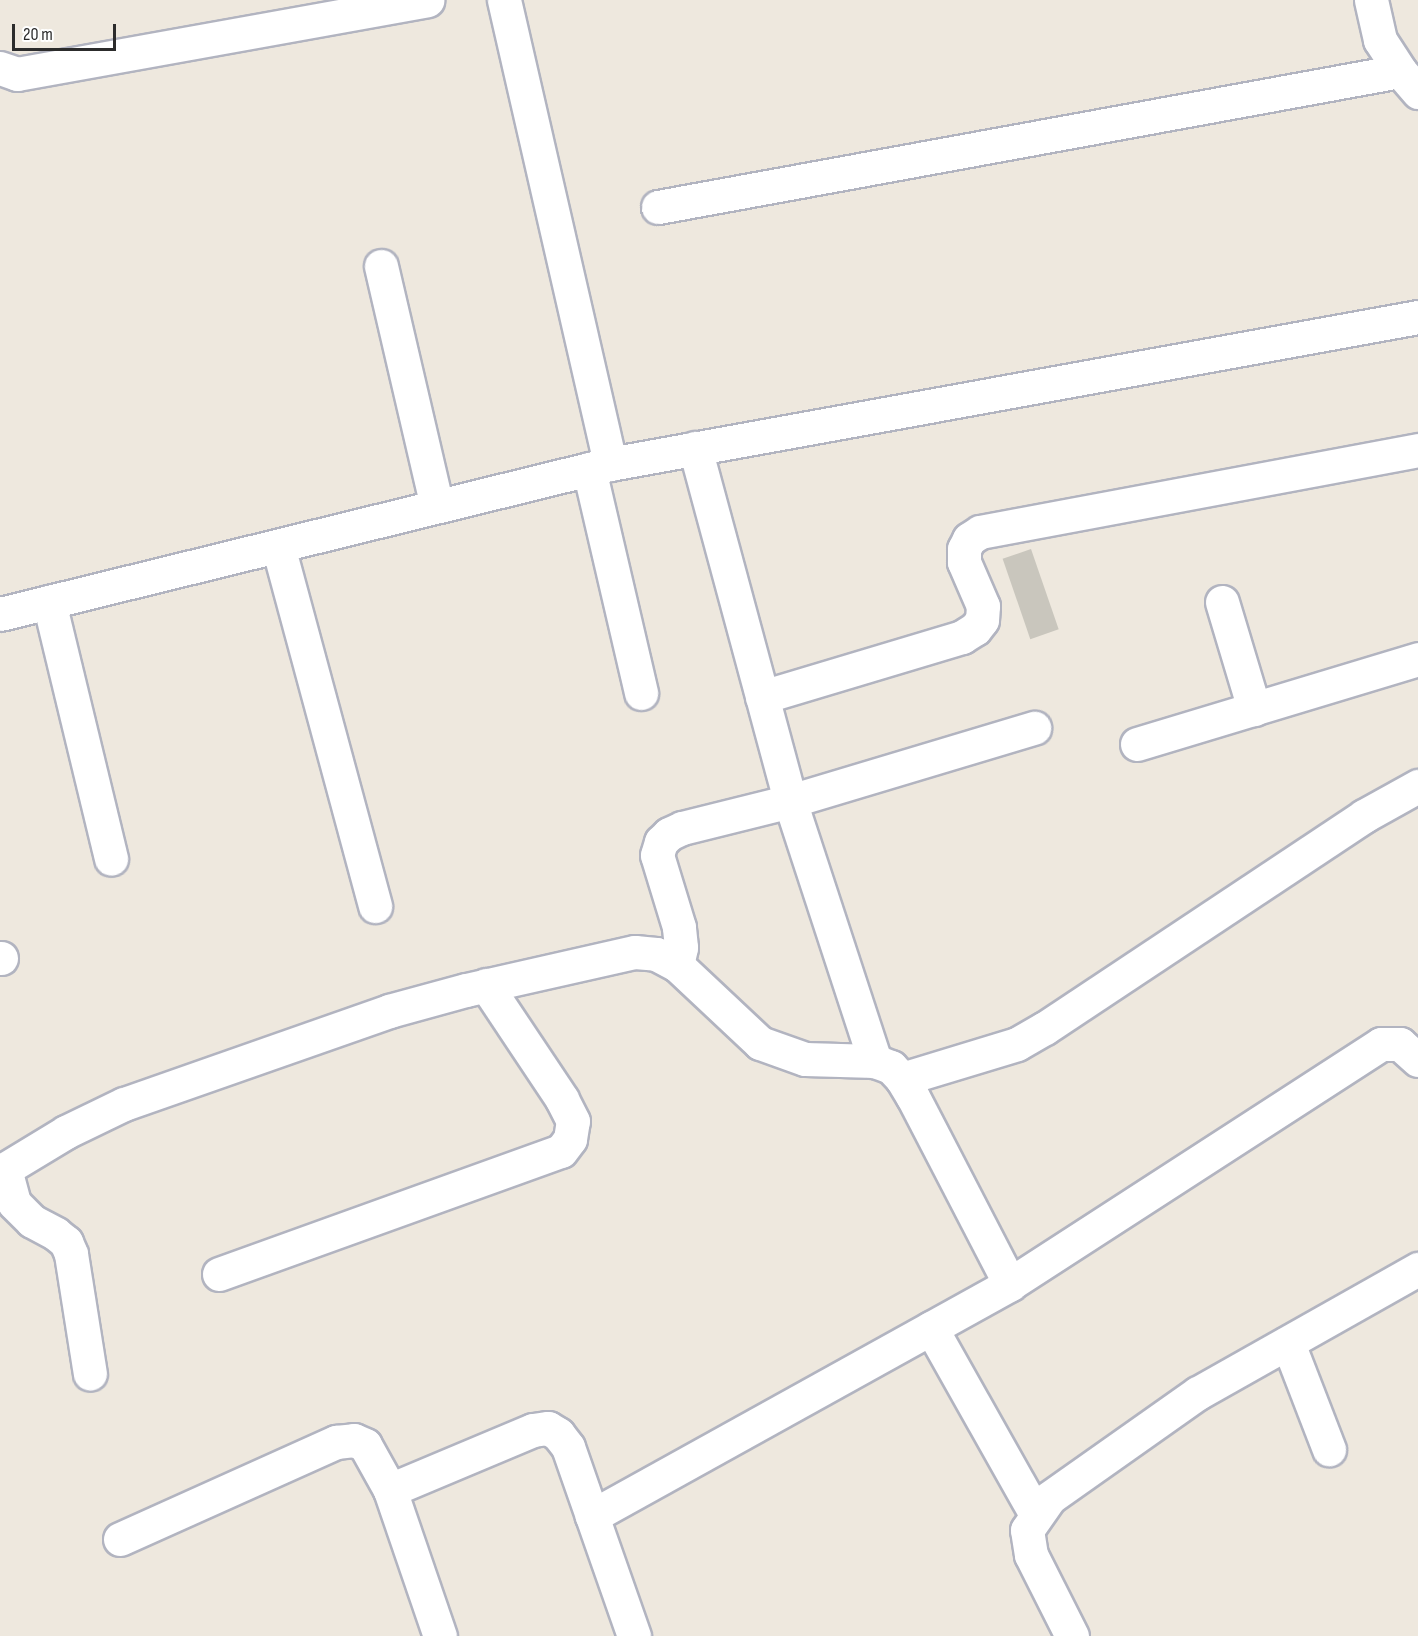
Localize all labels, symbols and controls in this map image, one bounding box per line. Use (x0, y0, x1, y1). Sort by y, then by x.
scale bar (15, 12, 118, 50)
text: 20 m (23, 24, 53, 45)

